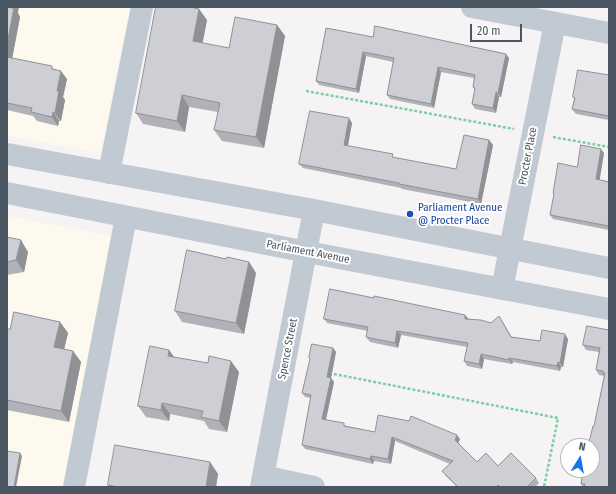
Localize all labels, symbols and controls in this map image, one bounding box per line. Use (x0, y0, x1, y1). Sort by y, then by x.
scale bar (472, 16, 524, 42)
text: 20 m (477, 24, 501, 38)
street label: Procter Place (516, 126, 540, 186)
place label: Parliament Avenue @ Procter Place (418, 201, 502, 227)
marker: Parliament Avenue @ Procter Place (405, 209, 415, 219)
street label: Parliament Avenue (265, 237, 351, 267)
street label: Spence Street (276, 317, 300, 381)
north arrow (560, 438, 600, 478)
text: N (578, 440, 587, 454)

